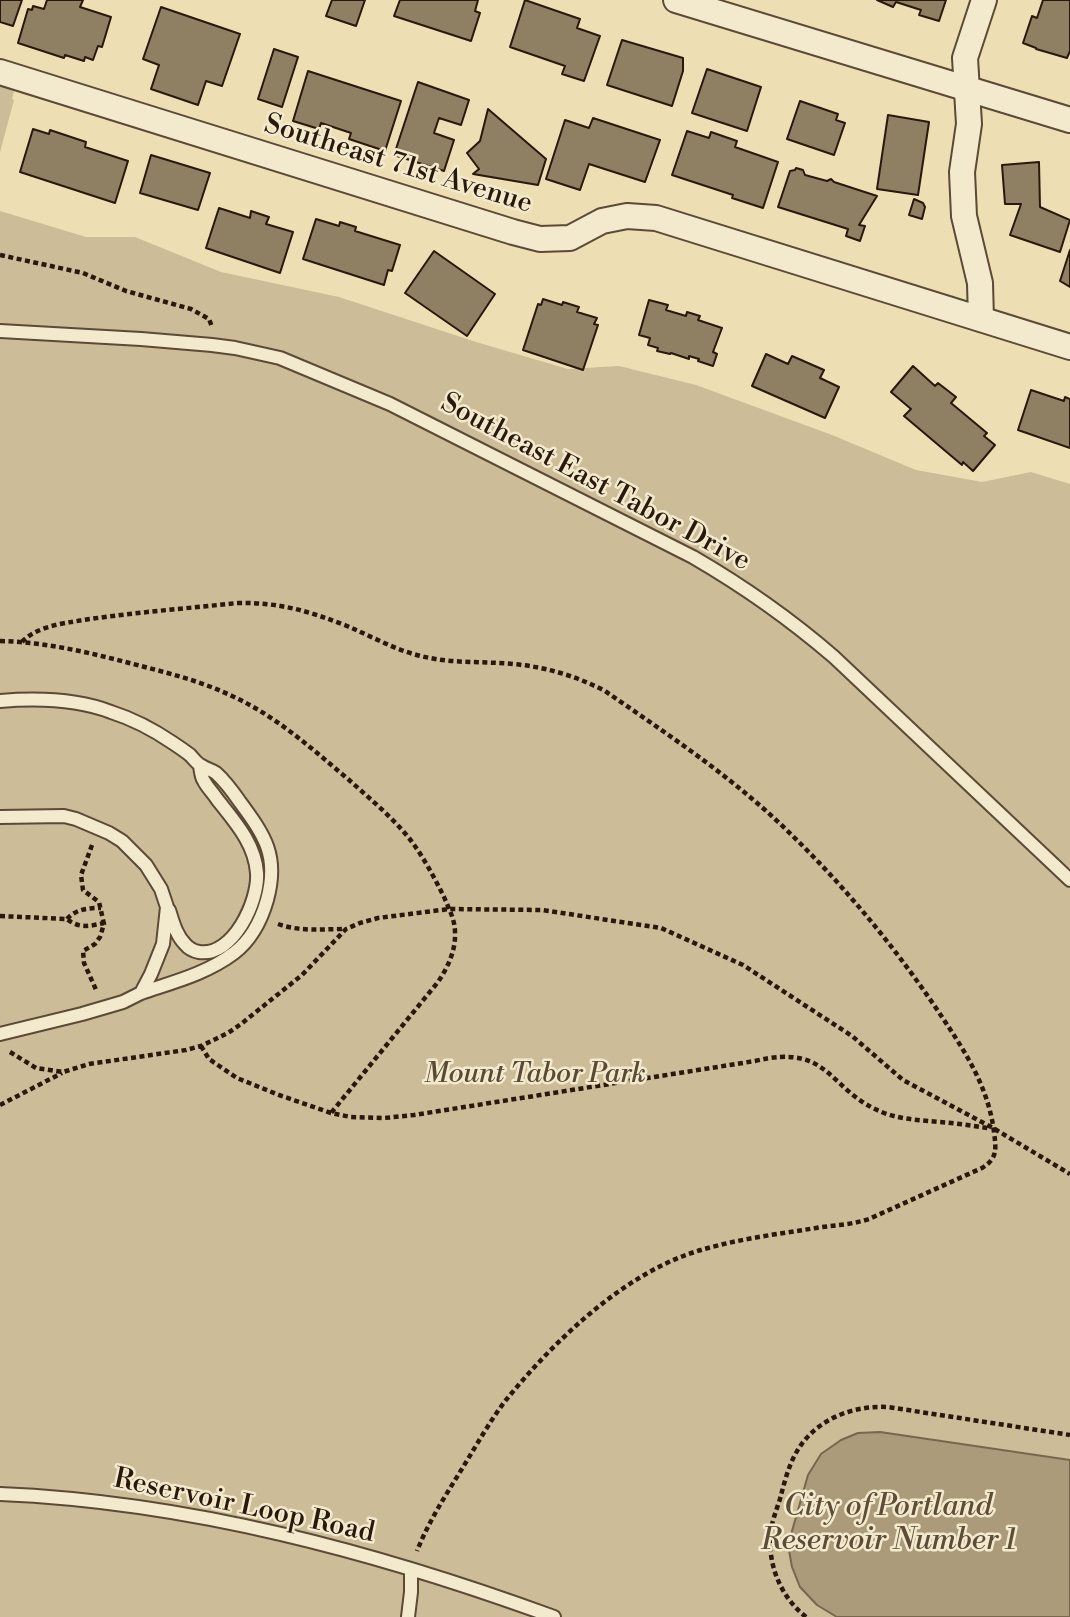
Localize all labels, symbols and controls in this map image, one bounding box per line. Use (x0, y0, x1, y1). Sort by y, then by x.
street label: Southeast 71st Avenue (260, 108, 536, 222)
street label: Southeast East Tabor Drive (434, 387, 756, 579)
park label: Mount Tabor Park (424, 1058, 646, 1092)
street label: Reservoir Loop Road (110, 1463, 378, 1551)
water label: City of Portland Reservoir Number 1 (761, 1490, 1015, 1560)

